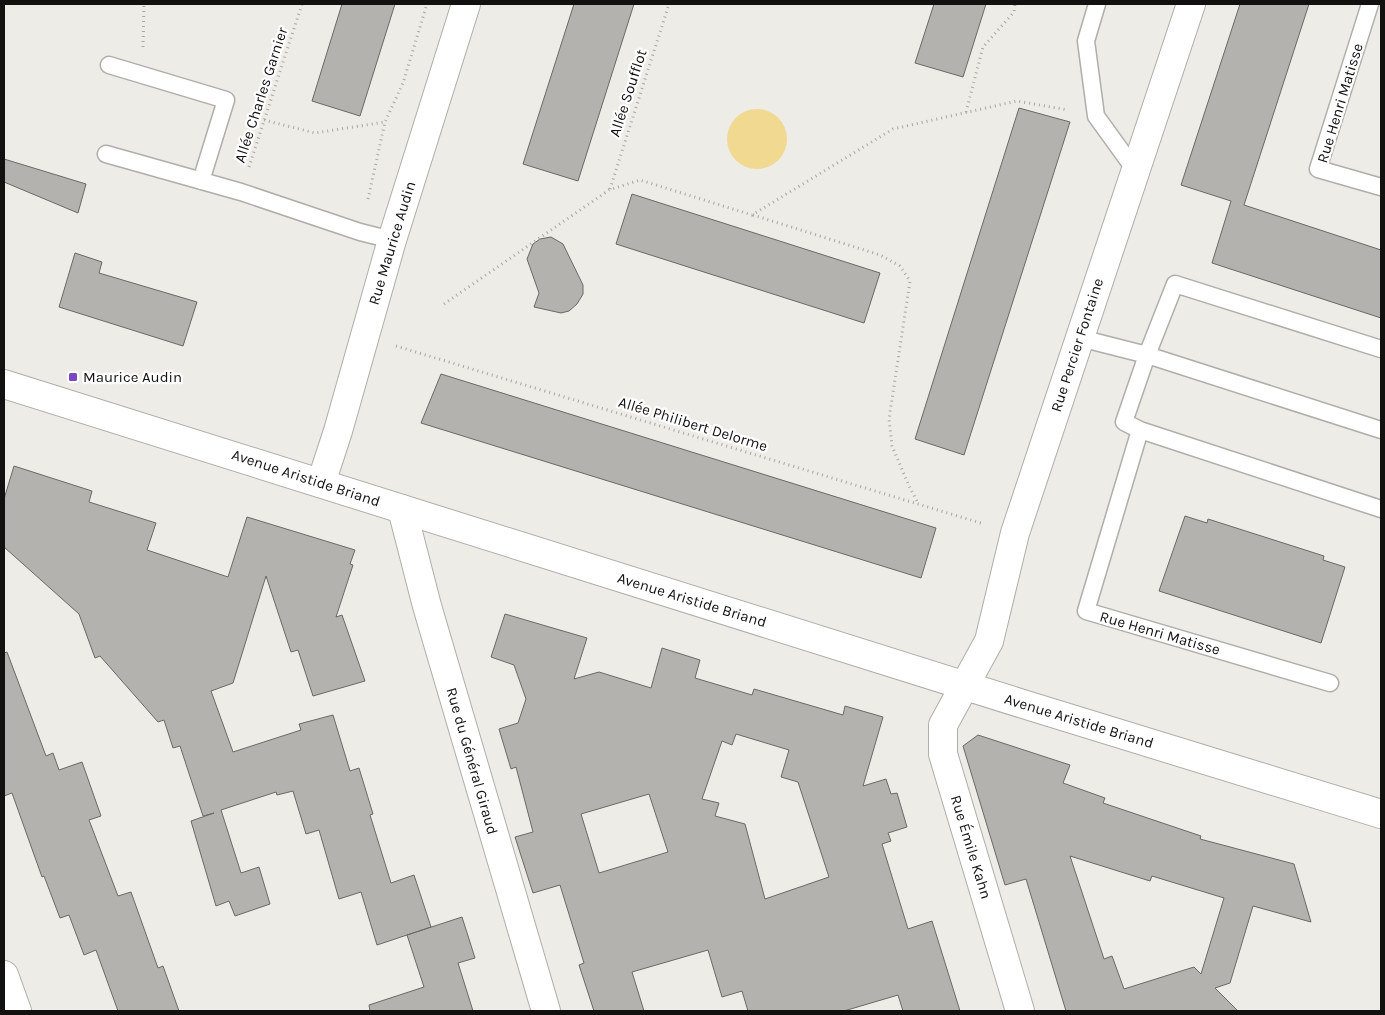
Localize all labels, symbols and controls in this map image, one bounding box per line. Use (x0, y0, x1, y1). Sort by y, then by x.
street label: Allée Charles Garnier (231, 25, 292, 165)
street label: Rue Henri Matisse (1313, 41, 1367, 165)
street label: Allée Soufflot (605, 47, 651, 139)
street label: Rue Maurice Audin (365, 179, 419, 307)
street label: Rue Percier Fontaine (1047, 276, 1107, 414)
place label: Maurice Audin (83, 368, 182, 386)
marker: Maurice Audin (67, 371, 79, 383)
street label: Allée Philibert Delorme (616, 393, 770, 455)
street label: Avenue Aristide Briand (230, 445, 382, 511)
street label: Avenue Aristide Briand (615, 569, 769, 631)
street label: Rue Henri Matisse (1098, 607, 1222, 659)
street label: Rue du Général Giraud (442, 685, 502, 837)
street label: Avenue Aristide Briand (1002, 690, 1156, 752)
street label: Rue Émile Kahn (947, 793, 995, 901)

